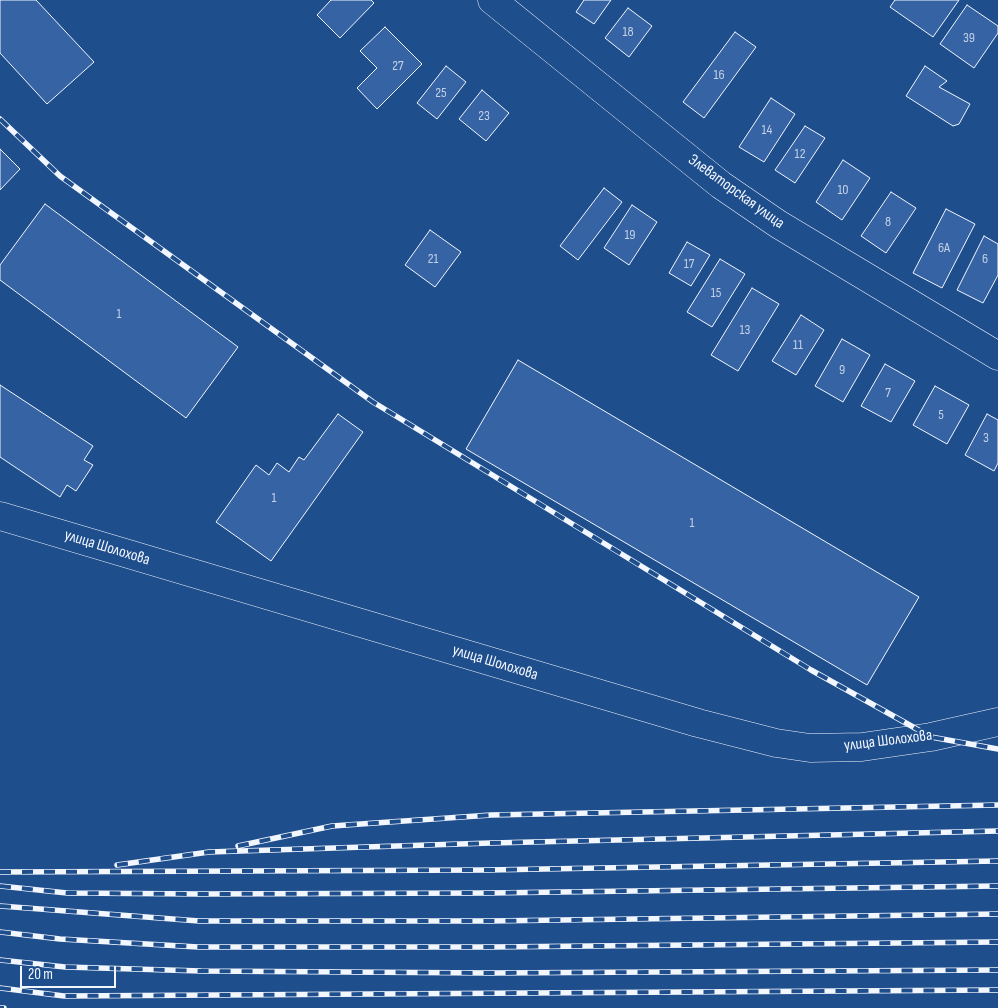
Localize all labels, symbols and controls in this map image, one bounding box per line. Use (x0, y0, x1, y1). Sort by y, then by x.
house number: 18 (622, 24, 634, 40)
house number: 39 (963, 30, 975, 46)
house number: 27 (392, 58, 404, 74)
house number: 16 (713, 67, 725, 83)
house number: 25 (435, 85, 447, 101)
house number: 23 (478, 108, 490, 124)
house number: 14 (762, 122, 772, 138)
house number: 12 (795, 146, 805, 162)
street label: Элеваторская улица (684, 151, 788, 233)
house number: 10 (837, 182, 849, 198)
house number: 8 (885, 214, 891, 230)
house number: 19 (624, 227, 636, 243)
house number: 6А (938, 240, 950, 256)
house number: 21 (428, 251, 438, 267)
house number: 6 (982, 251, 988, 267)
house number: 17 (684, 256, 694, 272)
house number: 15 (711, 285, 721, 301)
house number: 1 (117, 306, 121, 322)
house number: 13 (740, 322, 750, 338)
house number: 11 (793, 337, 803, 353)
house number: 9 (839, 362, 845, 378)
house number: 7 (885, 385, 891, 401)
house number: 5 (938, 407, 944, 423)
house number: 3 (983, 430, 989, 446)
house number: 1 (272, 490, 276, 506)
house number: 1 (690, 515, 694, 531)
street label: улица Шолохова (62, 526, 152, 570)
street label: улица Шолохова (450, 641, 540, 685)
street label: улица Шолохова (843, 726, 933, 756)
scale bar (22, 956, 119, 988)
text: 20 m (28, 965, 53, 984)

